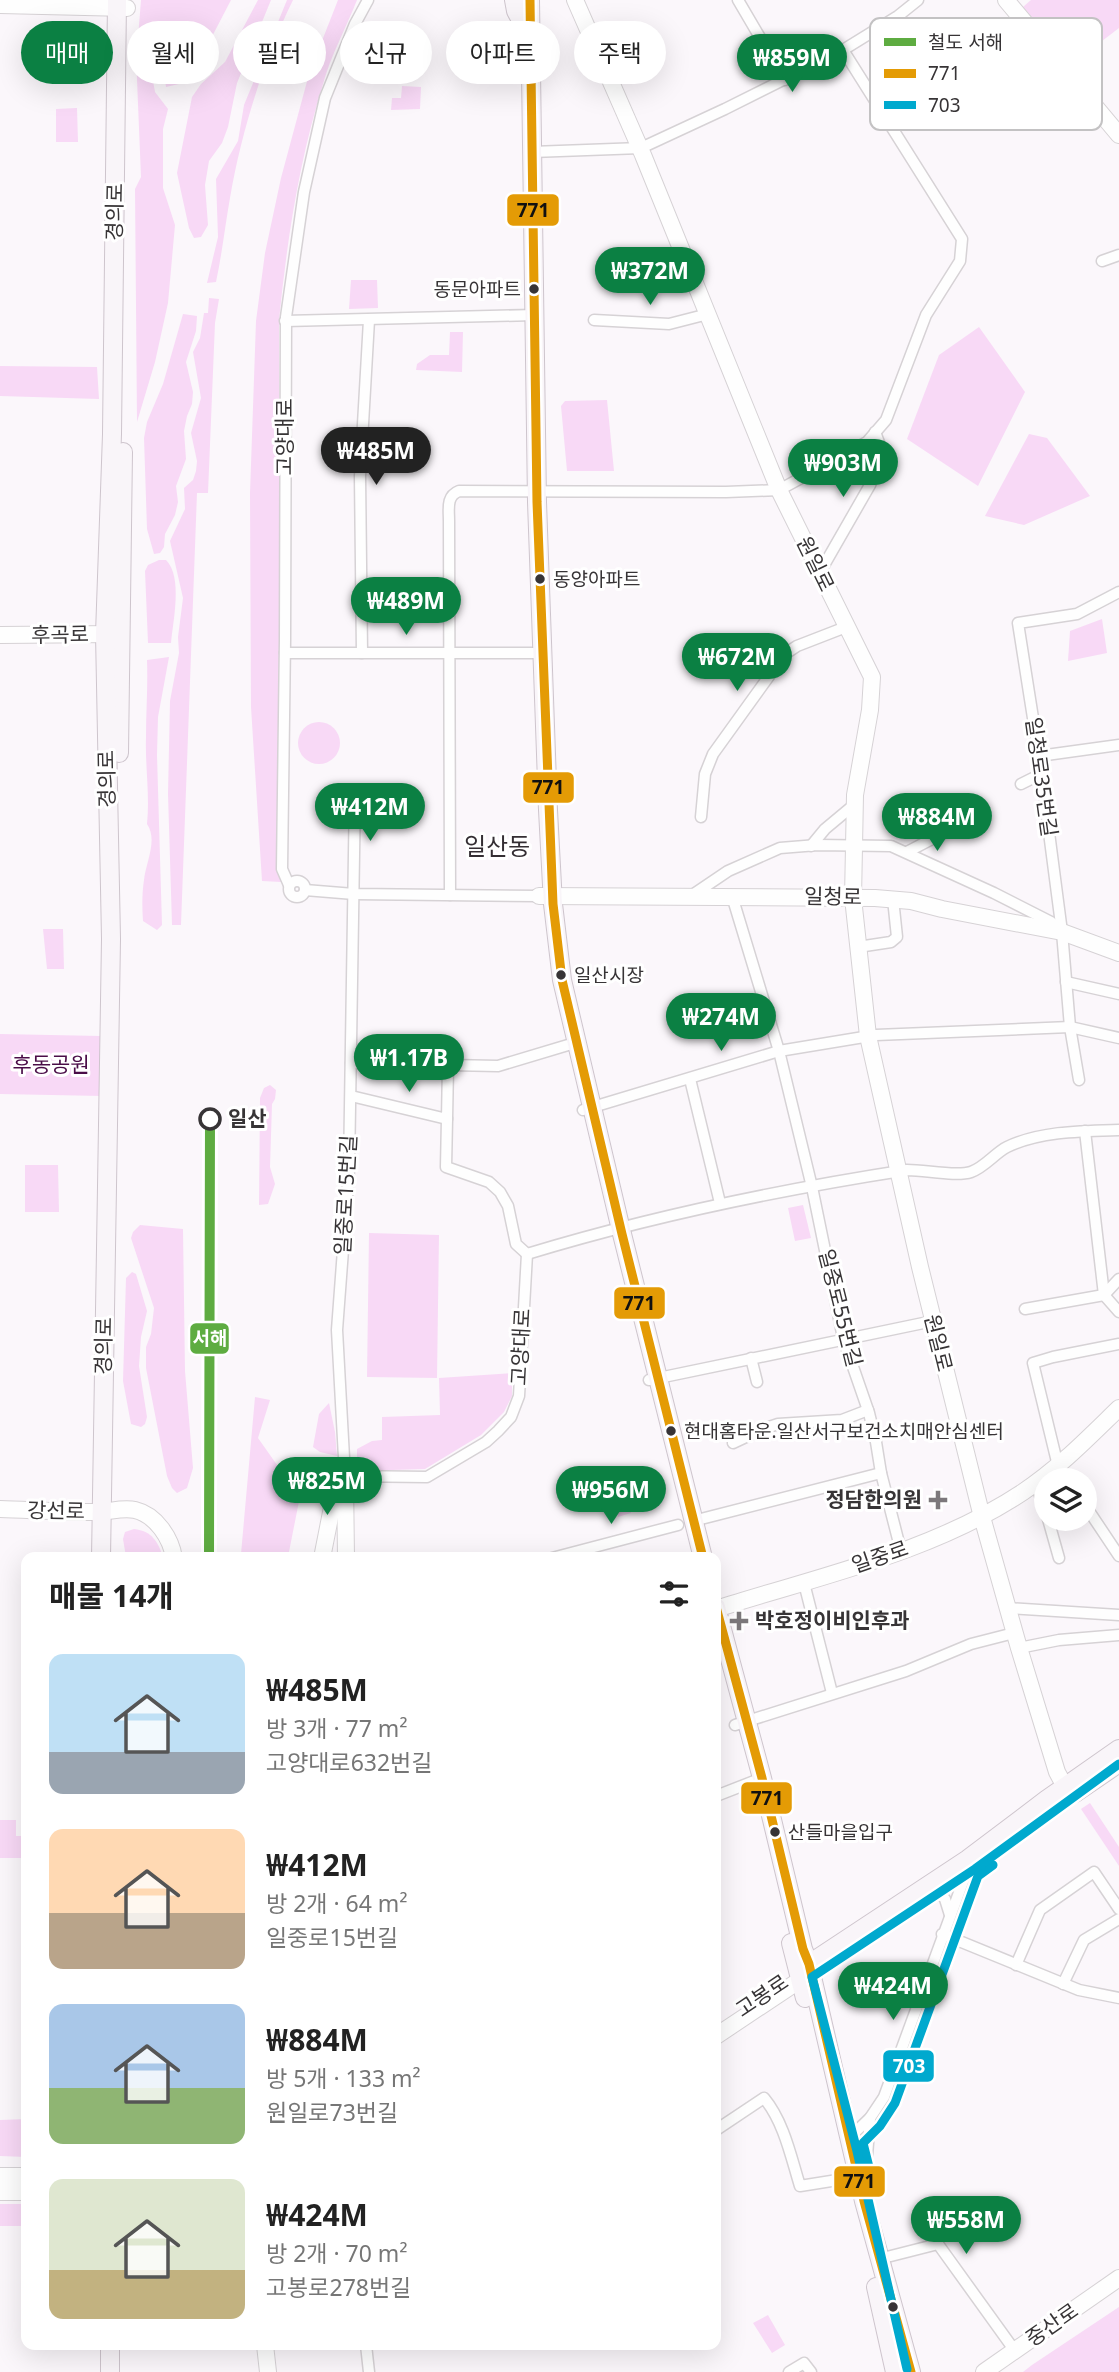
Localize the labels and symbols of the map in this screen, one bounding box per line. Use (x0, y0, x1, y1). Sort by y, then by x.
legend (870, 18, 1102, 130)
text: 철도 서해 (928, 29, 1003, 55)
pin: ₩859M (743, 34, 841, 94)
text: 771 (928, 60, 961, 86)
text: 703 (928, 92, 961, 118)
street label: 경의로 (99, 183, 129, 241)
line badge: 771 (506, 193, 560, 227)
text: 771 (517, 197, 549, 223)
pin: ₩372M (601, 247, 699, 307)
place label: 동문아파트 (434, 276, 521, 302)
marker: 동문아파트 (527, 282, 541, 296)
street label: 고양대로 (270, 398, 298, 476)
pin: ₩485M (327, 428, 425, 487)
pin: ₩903M (794, 440, 892, 499)
street label: 원일로 (791, 531, 841, 596)
place label: 동양아파트 (553, 566, 640, 592)
marker: 동양아파트 (533, 572, 547, 586)
pin: ₩489M (357, 578, 455, 637)
street label: 후곡로 (31, 619, 89, 649)
pin: ₩672M (688, 634, 786, 693)
street label: 일청로35번길 (1020, 715, 1064, 839)
street label: 경의로 (91, 750, 121, 808)
line badge: 771 (522, 771, 575, 804)
text: 771 (532, 774, 564, 800)
pin: ₩412M (321, 784, 419, 843)
pin: ₩884M (888, 794, 986, 853)
district label: 일산동 (464, 829, 530, 862)
street label: 일청로 (804, 881, 862, 911)
place label: 일산시장 (574, 962, 644, 988)
marker: 일산시장 (554, 968, 568, 982)
pin: ₩274M (672, 993, 770, 1053)
pin: ₩1.17B (352, 1034, 466, 1094)
park label: 후동공원 (12, 1050, 90, 1078)
place label: 일산 (228, 1104, 267, 1132)
marker: 일산 (199, 1108, 221, 1130)
street label: 일중로15번길 (328, 1134, 362, 1256)
street label: 일중로55번길 (813, 1246, 869, 1370)
line badge: 771 (613, 1286, 666, 1320)
text: 771 (623, 1290, 655, 1316)
street label: 고양대로 (504, 1308, 536, 1386)
street label: 원일로 (918, 1311, 960, 1374)
street label: 경의로 (88, 1317, 118, 1375)
line badge: 서해 (189, 1322, 230, 1355)
text: 서해 (193, 1325, 227, 1351)
place label: 현대홈타운.일산서구보건소치매안심센터 (684, 1418, 1004, 1444)
marker: 현대홈타운.일산서구보건소치매안심센터 (664, 1424, 678, 1438)
pin: ₩825M (278, 1458, 376, 1517)
pin: ₩956M (562, 1466, 660, 1526)
place label: 정담한의원 (825, 1485, 922, 1513)
marker: 정담한의원 (928, 1490, 948, 1510)
street label: 강선로 (27, 1495, 85, 1525)
street label: 일중로 (848, 1533, 912, 1579)
place label: 박호정이비인후과 (755, 1606, 910, 1634)
marker: 박호정이비인후과 (729, 1611, 749, 1631)
line badge: 771 (740, 1781, 793, 1815)
text: 771 (751, 1785, 783, 1811)
place label: 산들마을입구 (788, 1819, 893, 1845)
marker: 산들마을입구 (768, 1825, 782, 1839)
pin: ₩424M (844, 1962, 942, 2022)
street label: 고봉로 (730, 1967, 793, 2023)
line badge: 703 (882, 2049, 935, 2083)
text: 703 (893, 2053, 925, 2079)
line badge: 771 (833, 2165, 886, 2198)
text: 771 (843, 2168, 875, 2194)
pin: ₩558M (917, 2196, 1015, 2256)
street label: 중산로 (1020, 2296, 1083, 2352)
unlabelled marker (886, 2300, 900, 2314)

